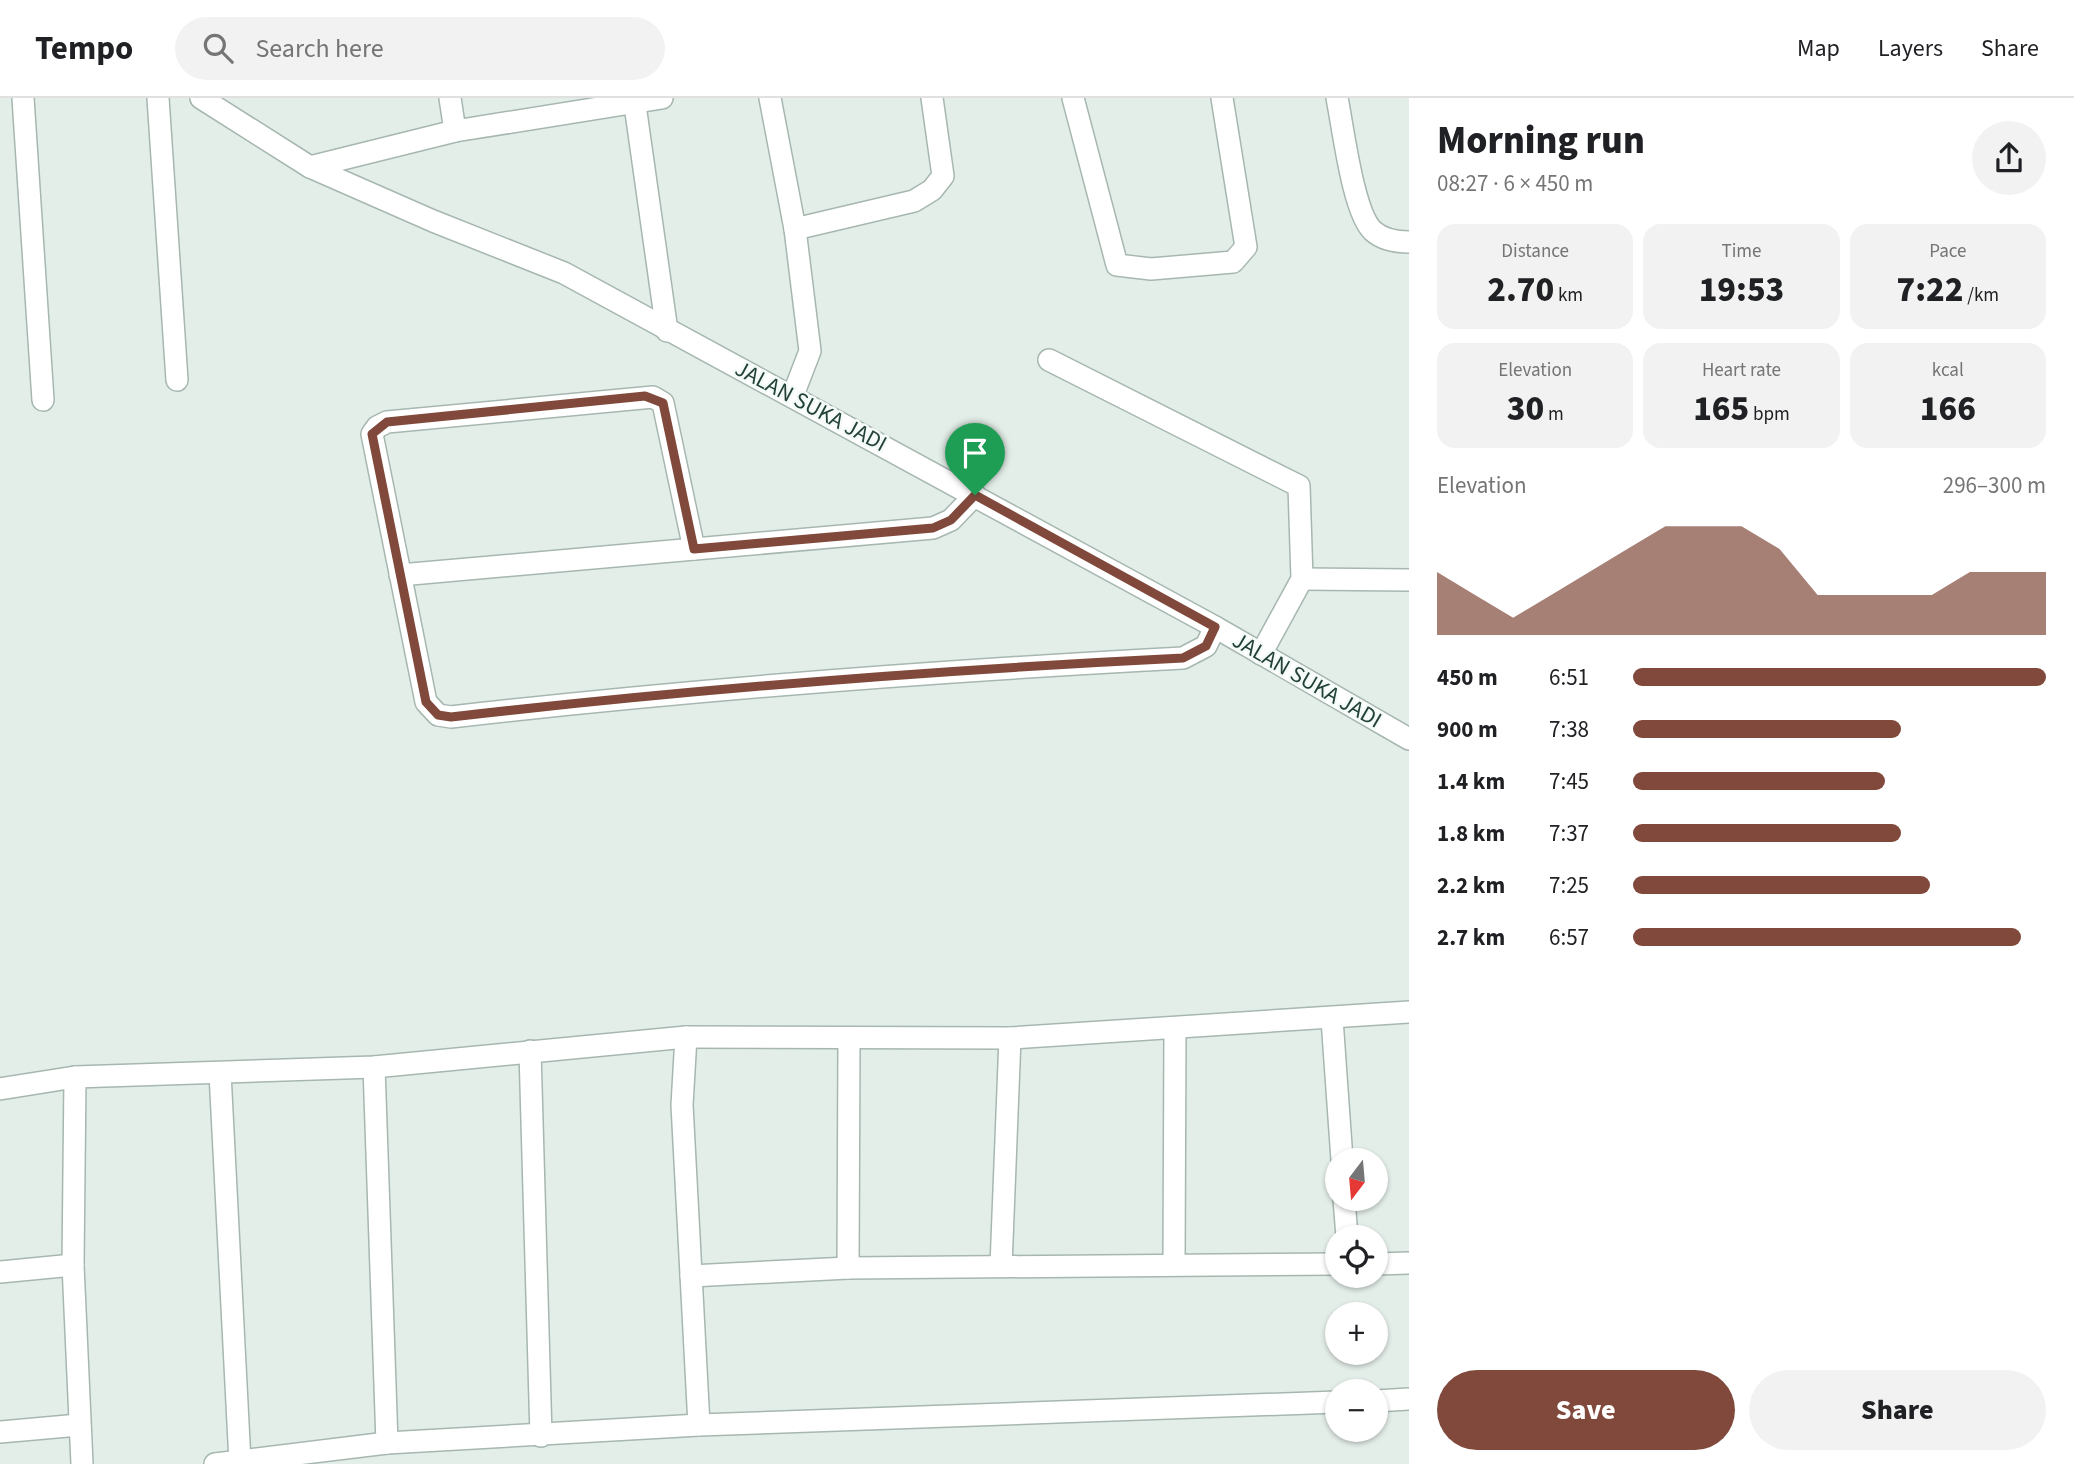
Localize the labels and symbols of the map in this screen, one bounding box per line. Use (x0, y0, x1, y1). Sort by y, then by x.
street label: JALAN SUKA JADI (729, 352, 893, 460)
pin (945, 423, 1005, 495)
street label: JALAN SUKA JADI (1226, 624, 1388, 736)
north arrow (1325, 1148, 1388, 1211)

